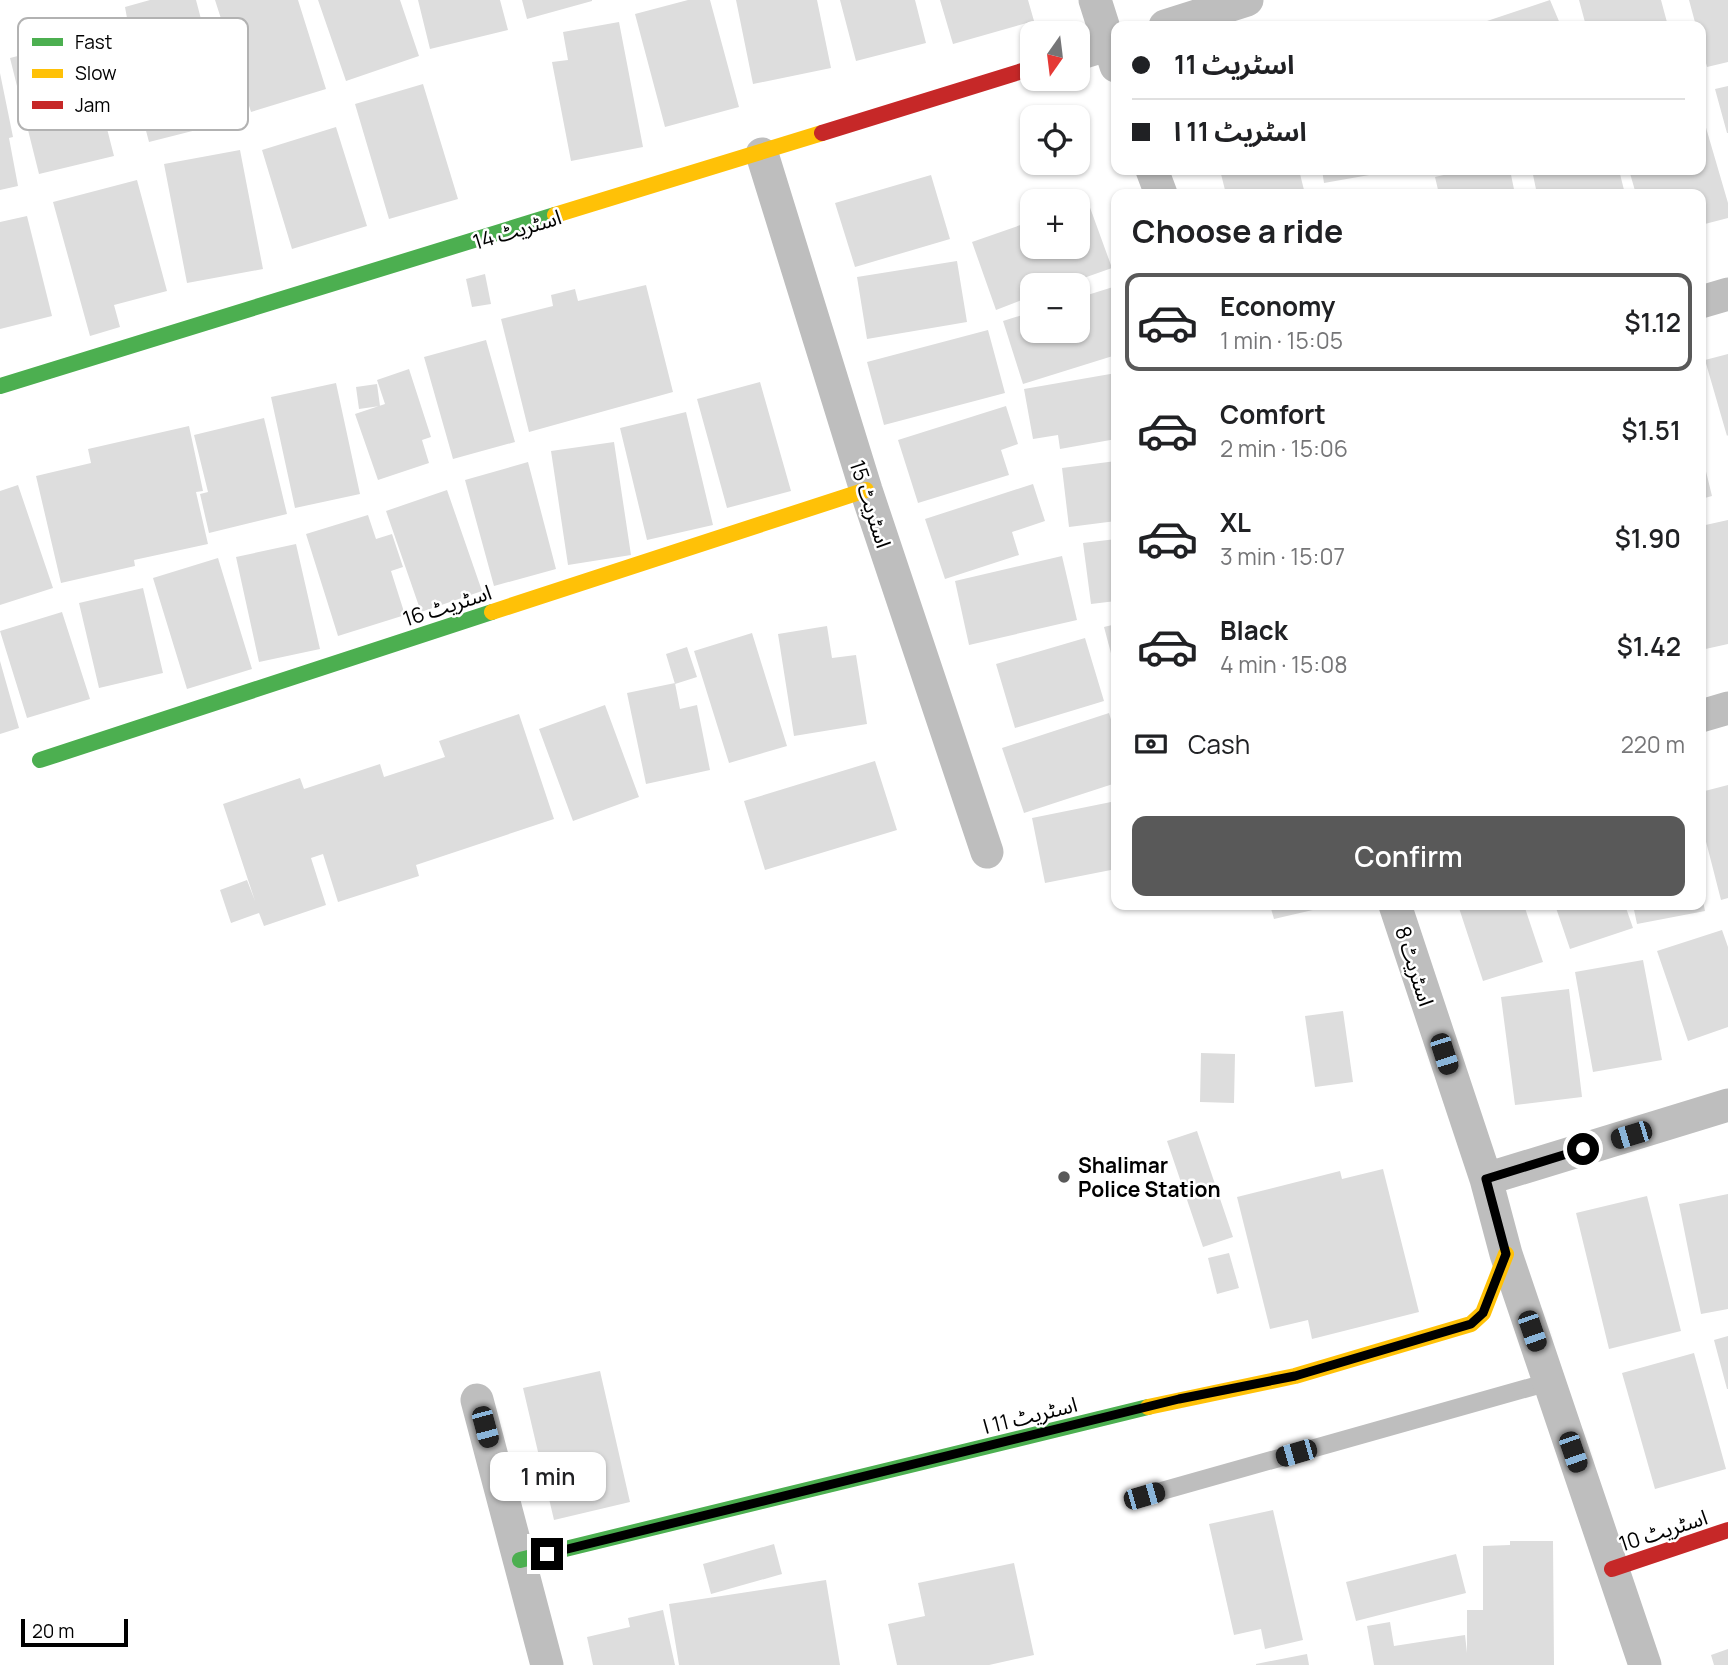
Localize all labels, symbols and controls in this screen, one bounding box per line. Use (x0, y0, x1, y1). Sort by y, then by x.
legend (18, 18, 248, 130)
north arrow (1020, 21, 1090, 91)
map controls (1020, 21, 1090, 343)
text: Fast (75, 29, 112, 55)
text: اسٹریٹ 11 (1174, 46, 1294, 82)
text: Slow (75, 60, 117, 86)
text: Jam (75, 92, 110, 118)
button: locate (1020, 105, 1090, 175)
text: اسٹریٹ 11 ا (1174, 113, 1307, 149)
button: + (1020, 189, 1090, 259)
street label: اسٹریٹ 14 (469, 202, 565, 256)
text: Choose a ride (1132, 209, 1343, 253)
button: − (1020, 273, 1090, 343)
text: Economy (1220, 288, 1335, 324)
icon: car (1136, 291, 1199, 354)
text: $1.12 (1625, 304, 1681, 340)
text: 1 min · 15:05 (1220, 324, 1343, 356)
text: Comfort (1220, 396, 1326, 432)
icon: car (1136, 399, 1199, 462)
text: $1.51 (1621, 412, 1681, 448)
text: 2 min · 15:06 (1220, 432, 1348, 464)
street label: اسٹریٹ 15 (844, 457, 898, 551)
text: XL (1220, 504, 1251, 540)
icon: car (1136, 507, 1199, 570)
text: $1.90 (1615, 520, 1681, 556)
text: 3 min · 15:07 (1220, 540, 1345, 572)
street label: اسٹریٹ 16 (399, 578, 495, 632)
text: Black (1220, 612, 1288, 648)
icon: car (1136, 615, 1199, 678)
text: $1.42 (1617, 628, 1681, 664)
text: 4 min · 15:08 (1220, 648, 1348, 680)
icon: cash (1132, 725, 1170, 763)
text: Cash (1188, 726, 1250, 762)
text: 220 m (1621, 728, 1685, 760)
button: Confirm (1132, 816, 1685, 896)
street label: اسٹریٹ 8 (1389, 922, 1441, 1010)
car (1428, 1031, 1461, 1077)
car (1608, 1119, 1655, 1151)
route start (1567, 1133, 1599, 1165)
place label: Shalimar Police Station (1078, 1151, 1221, 1203)
marker: Shalimar Police Station (1056, 1169, 1072, 1185)
car (1516, 1308, 1549, 1354)
street label: اسٹریٹ 11 ا (980, 1390, 1080, 1440)
car (470, 1404, 501, 1450)
car (1557, 1429, 1590, 1475)
car (1273, 1437, 1320, 1469)
callout: 1 min (489, 1452, 605, 1502)
text: 1 min (521, 1460, 575, 1492)
car (1121, 1480, 1168, 1512)
street label: اسٹریٹ 10 (1615, 1503, 1711, 1557)
route end (531, 1538, 563, 1570)
scale bar (21, 1616, 128, 1648)
text: 20 m (32, 1618, 74, 1644)

